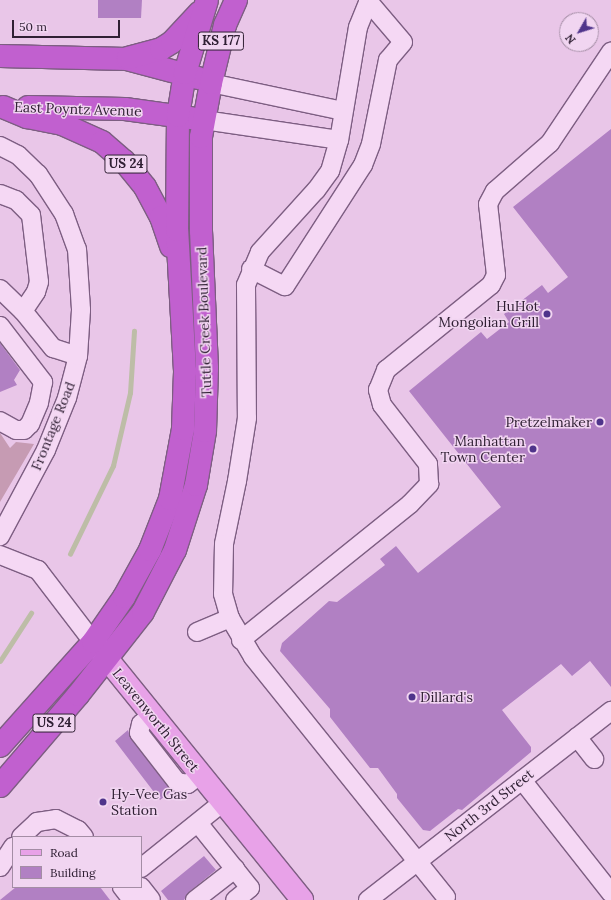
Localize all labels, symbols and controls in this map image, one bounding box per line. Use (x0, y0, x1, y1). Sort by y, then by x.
scale bar (14, 12, 122, 38)
north arrow (559, 12, 599, 52)
text: 50 m (19, 19, 47, 34)
road number: KS 177 (197, 30, 245, 52)
text: N (562, 31, 579, 47)
street label: East Poyntz Avenue (14, 98, 142, 120)
road number: US 24 (104, 153, 148, 175)
street label: Tuttle Creek Boulevard (193, 247, 215, 397)
place label: HuHot Mongolian Grill (438, 298, 539, 330)
marker: HuHot Mongolian Grill (542, 309, 552, 319)
street label: Frontage Road (28, 379, 78, 473)
place label: Pretzelmaker (505, 414, 592, 430)
marker: Pretzelmaker (595, 417, 605, 427)
place label: Manhattan Town Center (440, 433, 525, 466)
marker: Manhattan Town Center (528, 444, 538, 454)
street label: Leavenworth Street (109, 665, 203, 775)
place label: Dillard's (420, 689, 473, 705)
marker: Dillard's (407, 692, 417, 702)
road number: US 24 (32, 712, 76, 734)
street label: North 3rd Street (441, 765, 537, 845)
place label: Hy-Vee Gas Station (111, 786, 187, 818)
marker: Hy-Vee Gas Station (98, 797, 108, 807)
legend (12, 836, 142, 888)
text: Road (50, 845, 78, 860)
text: Building (50, 865, 96, 880)

